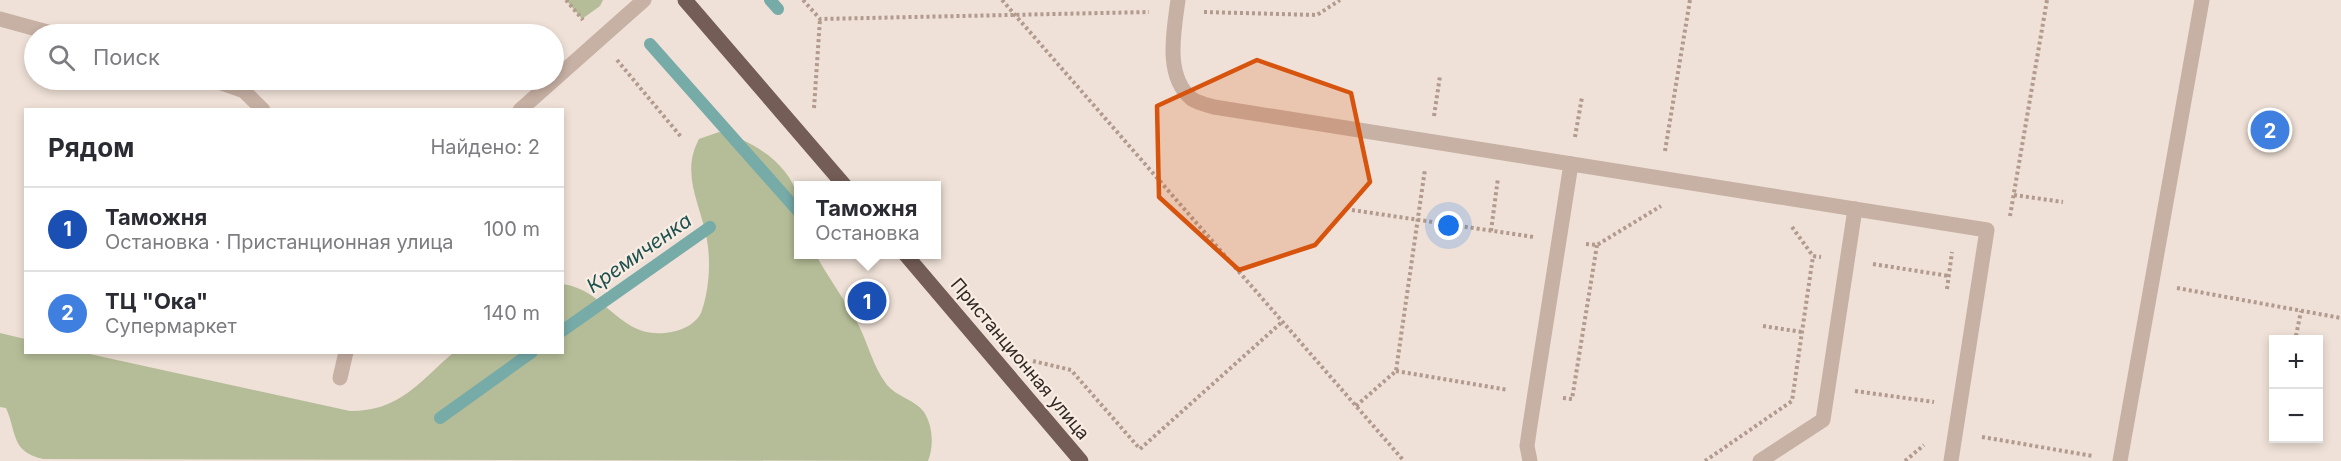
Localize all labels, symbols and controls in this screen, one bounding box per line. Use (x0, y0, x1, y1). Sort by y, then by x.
search box (24, 24, 564, 90)
icon: search (45, 41, 78, 74)
text: Поиск (93, 44, 160, 70)
pin: 2 (2250, 108, 2290, 152)
text: Рядом (48, 132, 134, 163)
text: Найдено: 2 (430, 135, 540, 159)
popup (794, 181, 941, 259)
text: Таможня (815, 195, 917, 221)
text: Таможня (105, 204, 207, 230)
water label: Кремиченка (582, 208, 696, 298)
your location (1434, 211, 1463, 240)
text: 1 (63, 217, 72, 241)
text: 100 m (483, 217, 540, 241)
text: Остановка (815, 221, 920, 245)
text: Остановка · Пристанционная улица (105, 230, 453, 254)
street label: Пристанционная улица (947, 274, 1094, 444)
pin: 1 (848, 278, 886, 324)
text: ТЦ "Ока" (105, 288, 208, 314)
text: 2 (61, 301, 74, 325)
text: 140 m (483, 301, 540, 325)
text: Супермаркет (105, 314, 237, 338)
map controls (2269, 335, 2323, 443)
button: + (2269, 335, 2323, 389)
button: − (2269, 389, 2323, 443)

